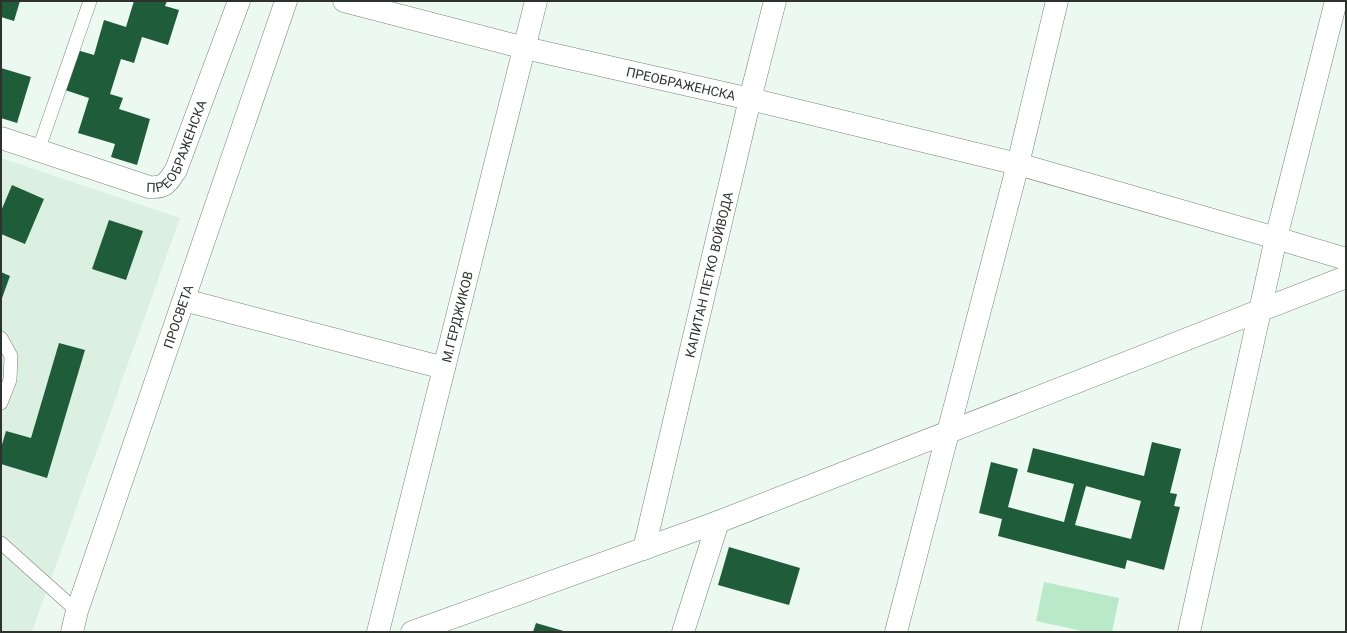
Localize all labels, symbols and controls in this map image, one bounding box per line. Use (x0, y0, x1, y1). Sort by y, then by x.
street label: ПРЕОБРАЖЕНСКА (625, 64, 738, 104)
street label: ПРЕОБРАЖЕНСКА (146, 97, 210, 195)
street label: КАПИТАН ПЕТКО ВОЙВОДА (682, 190, 736, 359)
street label: М.ГЕРДЖИКОВ (439, 270, 476, 364)
street label: ПРОСВЕТА (161, 282, 196, 350)

